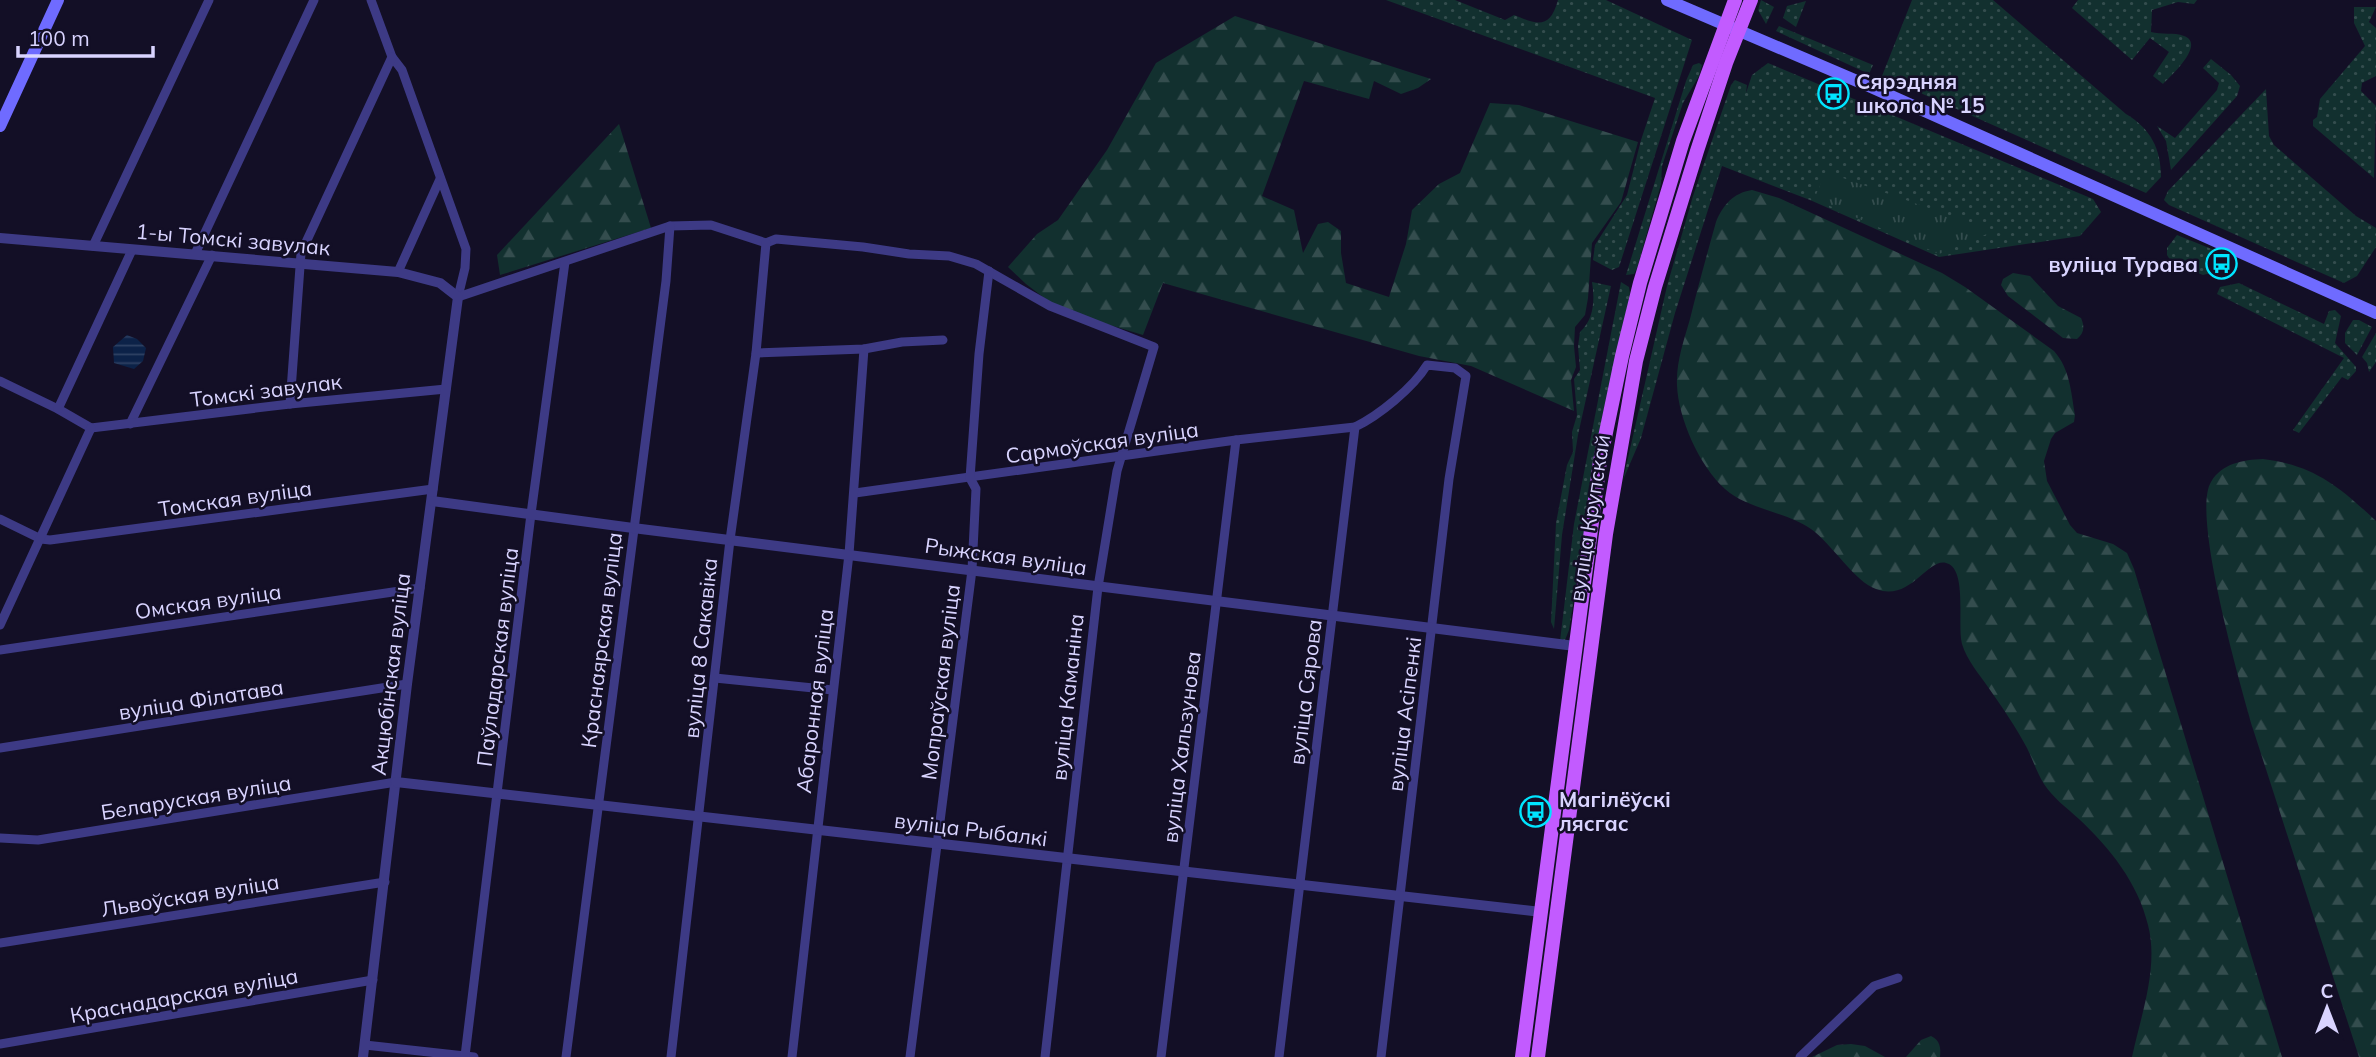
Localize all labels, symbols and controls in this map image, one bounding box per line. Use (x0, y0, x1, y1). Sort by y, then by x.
scale bar (18, 14, 152, 58)
text: 100 m (28, 25, 90, 51)
place label: Сярэдняя школа № 15 (1856, 68, 1985, 118)
bus stop icon: Сярэдняя школа № 15 (1816, 76, 1850, 110)
street label: 1-ы Томскі завулак (135, 218, 332, 261)
bus stop icon: вуліца Турава (2204, 247, 2238, 281)
place label: вуліца Турава (2049, 251, 2198, 277)
street label: Томскі завулак (189, 368, 344, 412)
street label: Сармоўская вуліца (1004, 416, 1200, 468)
street label: вуліца Крупскай (1563, 433, 1615, 603)
street label: Томская вуліца (157, 474, 313, 522)
street label: Краснаярская вуліца (575, 531, 627, 749)
street label: Рыжская вуліца (923, 532, 1089, 580)
street label: Паўладарская вуліца (471, 546, 523, 768)
street label: вуліца 8 Сакавіка (678, 556, 722, 740)
street label: Акцюбінская вуліца (365, 571, 415, 777)
street label: Омская вуліца (133, 578, 283, 624)
street label: Мопраўская вуліца (915, 583, 965, 781)
street label: Абаронная вуліца (790, 607, 838, 795)
street label: вуліца Каманіна (1045, 612, 1089, 782)
street label: вуліца Сярова (1283, 618, 1327, 766)
street label: вуліца Асіпенкі (1382, 635, 1426, 793)
street label: вуліца Хальзунова (1156, 650, 1206, 844)
street label: вуліца Філатава (117, 673, 285, 725)
street label: Беларуская вуліца (99, 769, 293, 825)
place label: Магілёўскі лясгас (1559, 786, 1671, 836)
bus stop icon: Магілёўскі лясгас (1519, 794, 1553, 828)
street label: вуліца Рыбалкі (893, 807, 1049, 851)
street label: Львоўская вуліца (99, 868, 281, 922)
street label: Краснадарская вуліца (68, 962, 300, 1028)
north arrow (2292, 973, 2362, 1043)
text: С (2320, 979, 2334, 1003)

